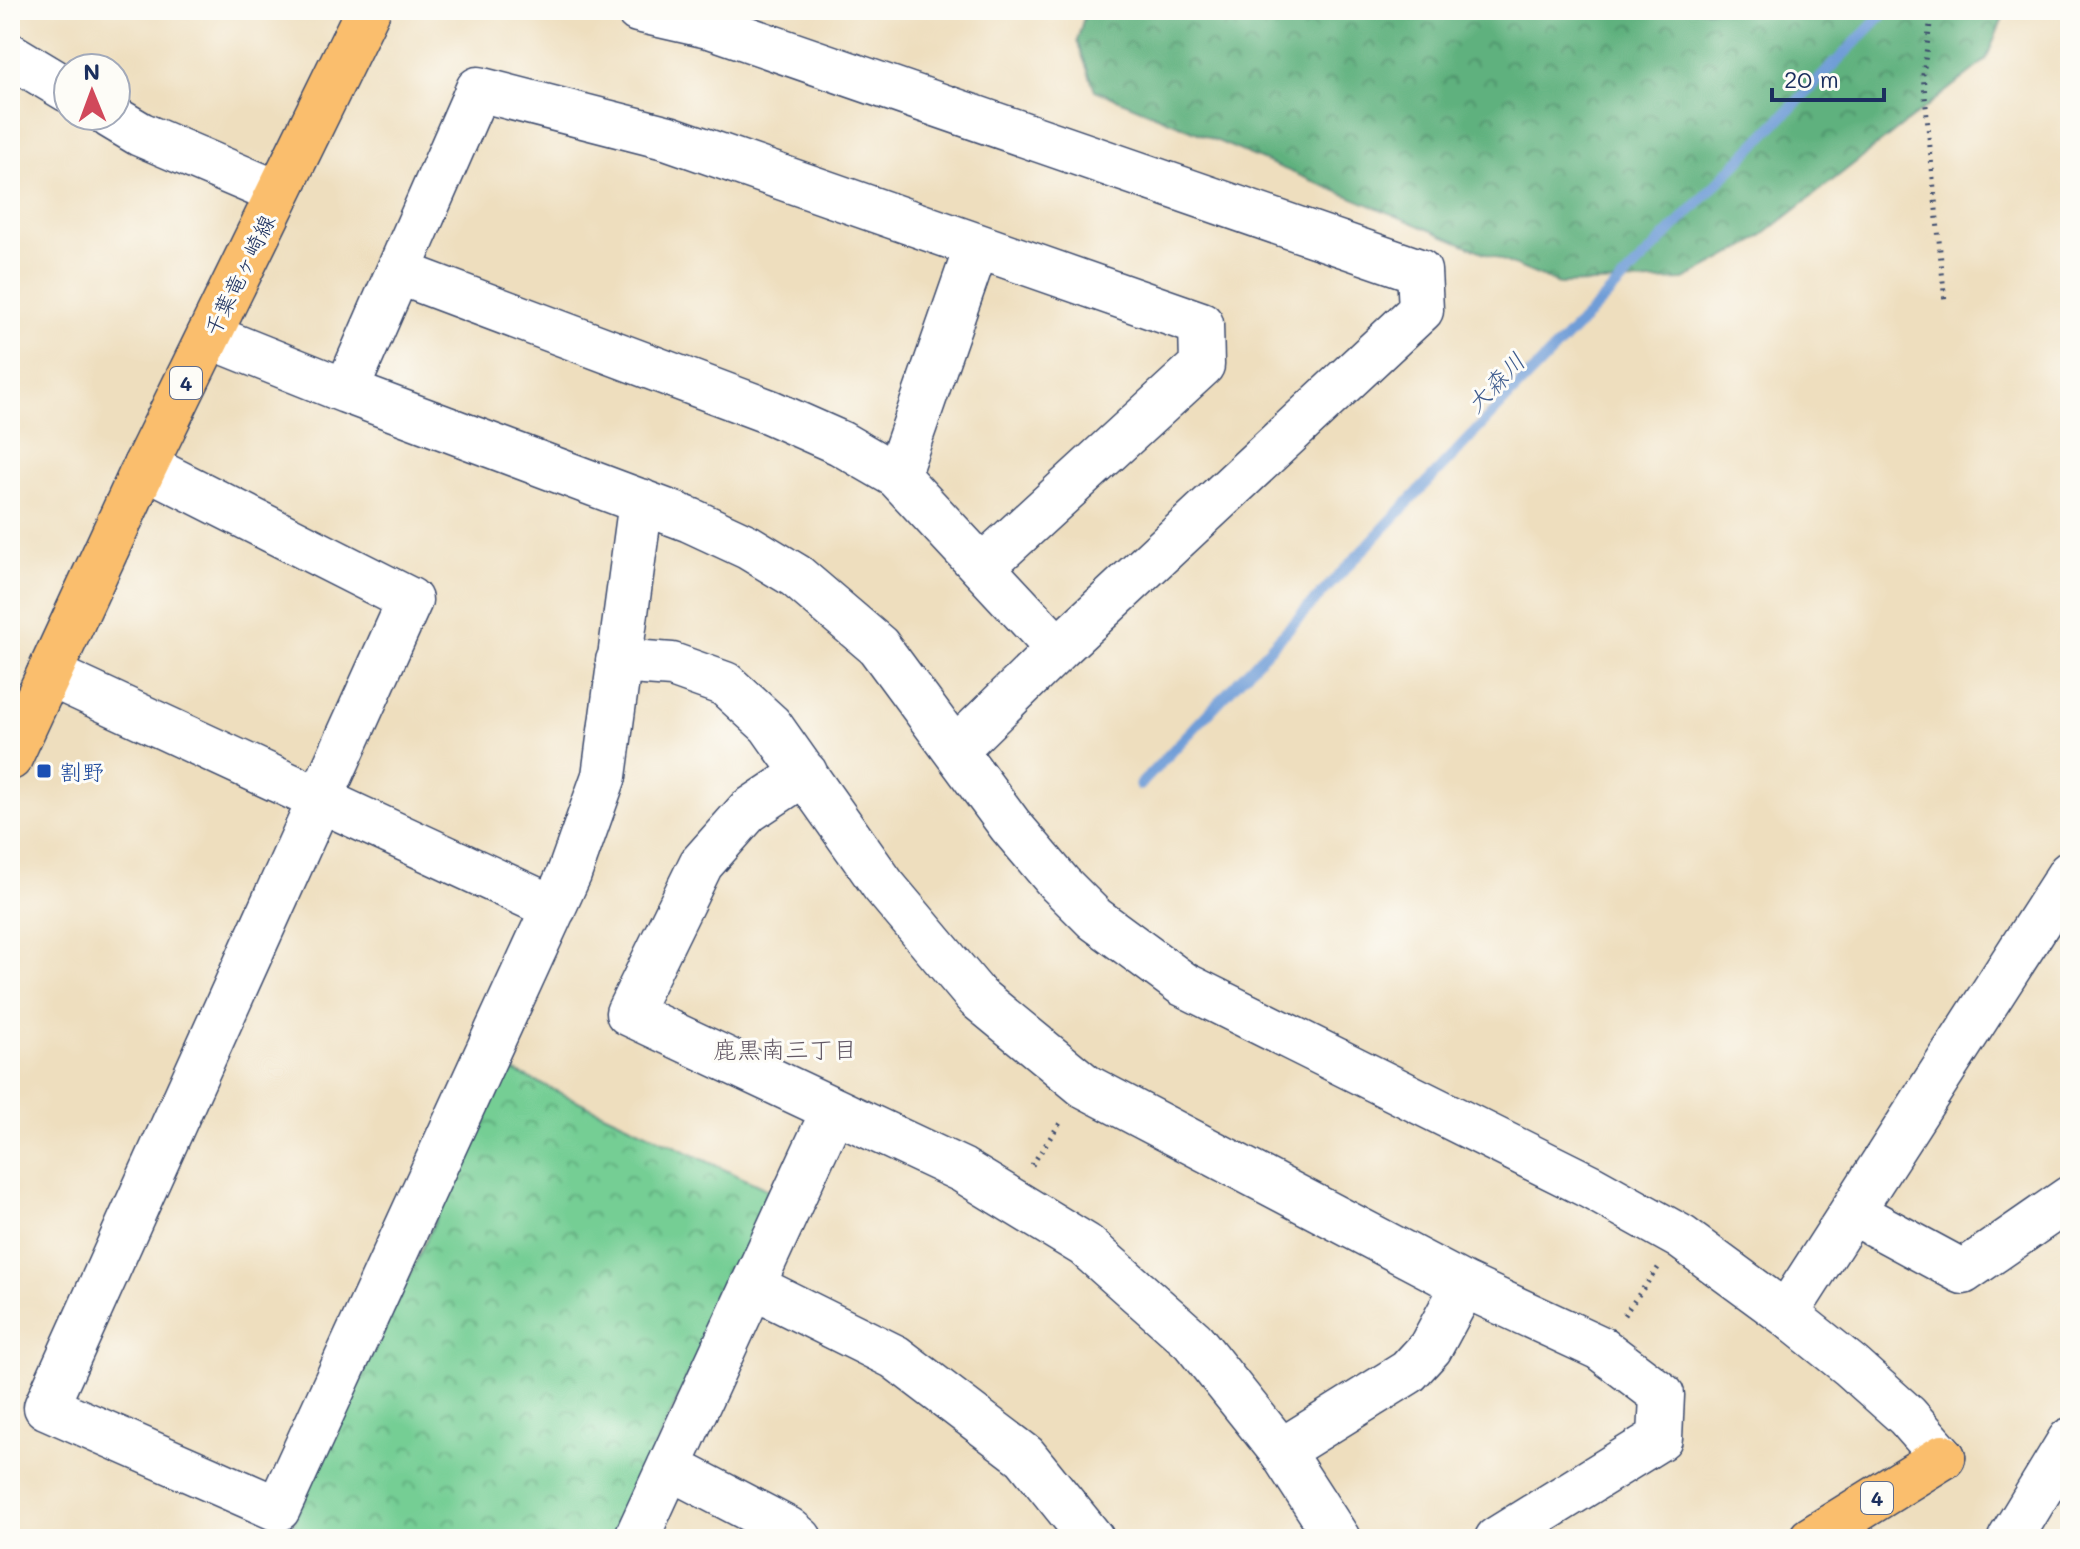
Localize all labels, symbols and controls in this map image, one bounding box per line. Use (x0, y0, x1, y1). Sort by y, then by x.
north arrow (52, 52, 132, 132)
scale bar (1772, 52, 1884, 102)
text: N (83, 57, 100, 86)
text: 20 m (1784, 63, 1839, 94)
street label: 千葉竜ヶ崎線 (197, 209, 281, 341)
water label: 大森川 (1459, 345, 1531, 419)
road number: 4 (170, 367, 202, 399)
place label: 割野 (60, 757, 104, 786)
marker: 割野 (35, 762, 53, 780)
district label: 鹿黒南三丁目 (713, 1033, 857, 1064)
road number: 4 (1861, 1482, 1893, 1514)

